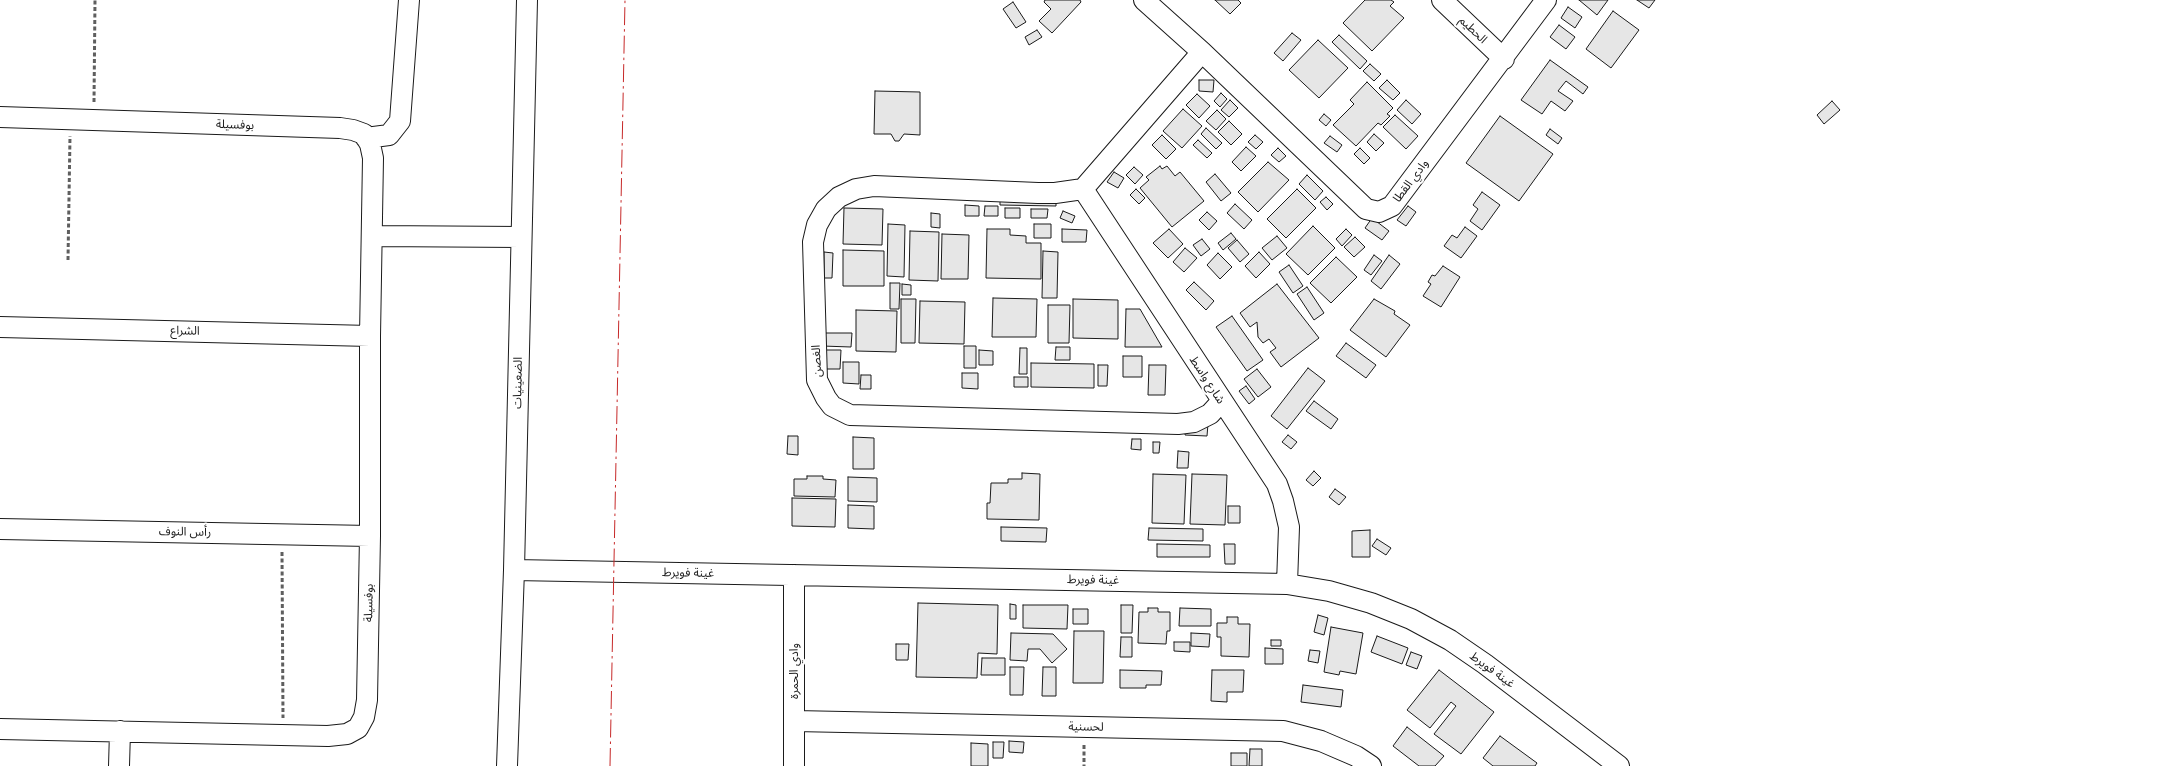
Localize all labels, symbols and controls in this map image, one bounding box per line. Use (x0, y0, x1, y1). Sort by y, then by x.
street label: الحطيم (1456, 13, 1490, 47)
street label: بوفسيلة (216, 117, 254, 133)
street label: وادي القطا (1390, 157, 1432, 205)
street label: الشراع (170, 324, 200, 338)
street label: الغصن (809, 344, 825, 378)
street label: شارع واسط (1186, 353, 1228, 407)
street label: الضعينيات (510, 357, 526, 409)
street label: رأس النوف (159, 524, 211, 540)
street label: غينة فويرط (662, 565, 714, 581)
street label: غينة فويرط (1067, 572, 1119, 588)
street label: بوفسيلة (361, 584, 377, 622)
street label: وادي الحمرة (788, 643, 802, 699)
street label: غينة فويرط (1467, 649, 1517, 691)
street label: لحسنية (1068, 719, 1104, 735)

